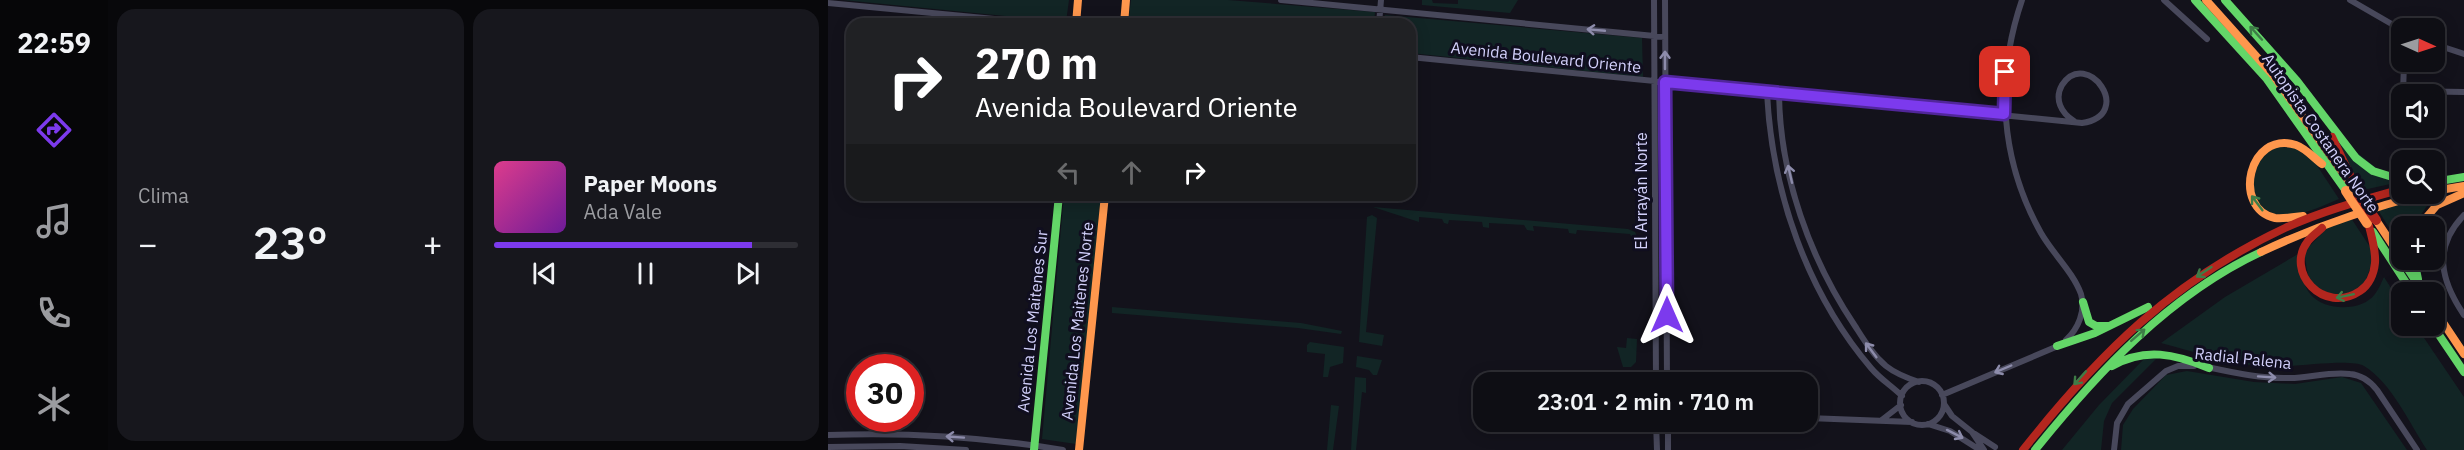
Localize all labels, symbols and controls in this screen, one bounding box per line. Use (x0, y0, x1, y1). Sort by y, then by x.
north arrow (2391, 18, 2445, 72)
map controls (2391, 18, 2445, 336)
one-way arrow (1587, 24, 1607, 35)
text: 22:59 (17, 25, 91, 60)
one-way arrow (2249, 26, 2263, 41)
text: 270 m (975, 36, 1098, 91)
street label: Avenida Boulevard Oriente (1450, 37, 1642, 77)
icon: right (876, 42, 954, 120)
pin (1979, 46, 2030, 97)
street label: Autopista Costanera Norte (2258, 49, 2384, 217)
one-way arrow (1659, 50, 1671, 70)
icon: arrive (1988, 55, 2021, 88)
button: sound (2391, 84, 2445, 138)
text: Avenida Boulevard Oriente (975, 89, 1298, 124)
icon: directions (33, 109, 75, 151)
street label: El Arrayán Norte (1631, 132, 1651, 250)
button: search (2391, 150, 2445, 204)
icon: left (1052, 156, 1085, 189)
icon: ahead (1115, 156, 1148, 189)
icon: right (1178, 156, 1211, 189)
one-way arrow (1783, 165, 1795, 184)
text: Paper Moons (584, 169, 717, 198)
text: Clima (138, 182, 189, 209)
one-way arrow (2251, 195, 2264, 211)
text: Ada Vale (584, 198, 662, 225)
icon: music (33, 200, 75, 242)
text: 23° (253, 213, 328, 271)
button: + (2391, 216, 2445, 270)
street label: Avenida Los Maitenes Norte (1057, 221, 1097, 421)
text: − (138, 222, 158, 265)
text: + (423, 222, 442, 265)
street label: Avenida Los Maitenes Sur (1012, 229, 1052, 413)
icon: previous (528, 257, 561, 290)
icon: pause (629, 257, 662, 290)
icon: next (731, 257, 764, 290)
one-way arrow (2196, 266, 2213, 278)
button: − (2391, 282, 2445, 336)
position arrow (1635, 283, 1699, 347)
one-way arrow (2336, 291, 2355, 303)
icon: phone (33, 292, 75, 334)
one-way arrow (2130, 328, 2145, 342)
one-way arrow (1865, 342, 1878, 358)
street label: Radial Palena (2194, 343, 2293, 373)
speed limit sign: 30 (846, 354, 924, 432)
one-way arrow (1995, 364, 2013, 375)
one-way arrow (2073, 370, 2087, 385)
one-way arrow (2256, 372, 2276, 383)
icon: climate (33, 383, 75, 425)
text: 23:01 · 2 min · 710 m (1537, 387, 1754, 416)
one-way arrow (1946, 429, 1964, 441)
one-way arrow (946, 431, 966, 442)

